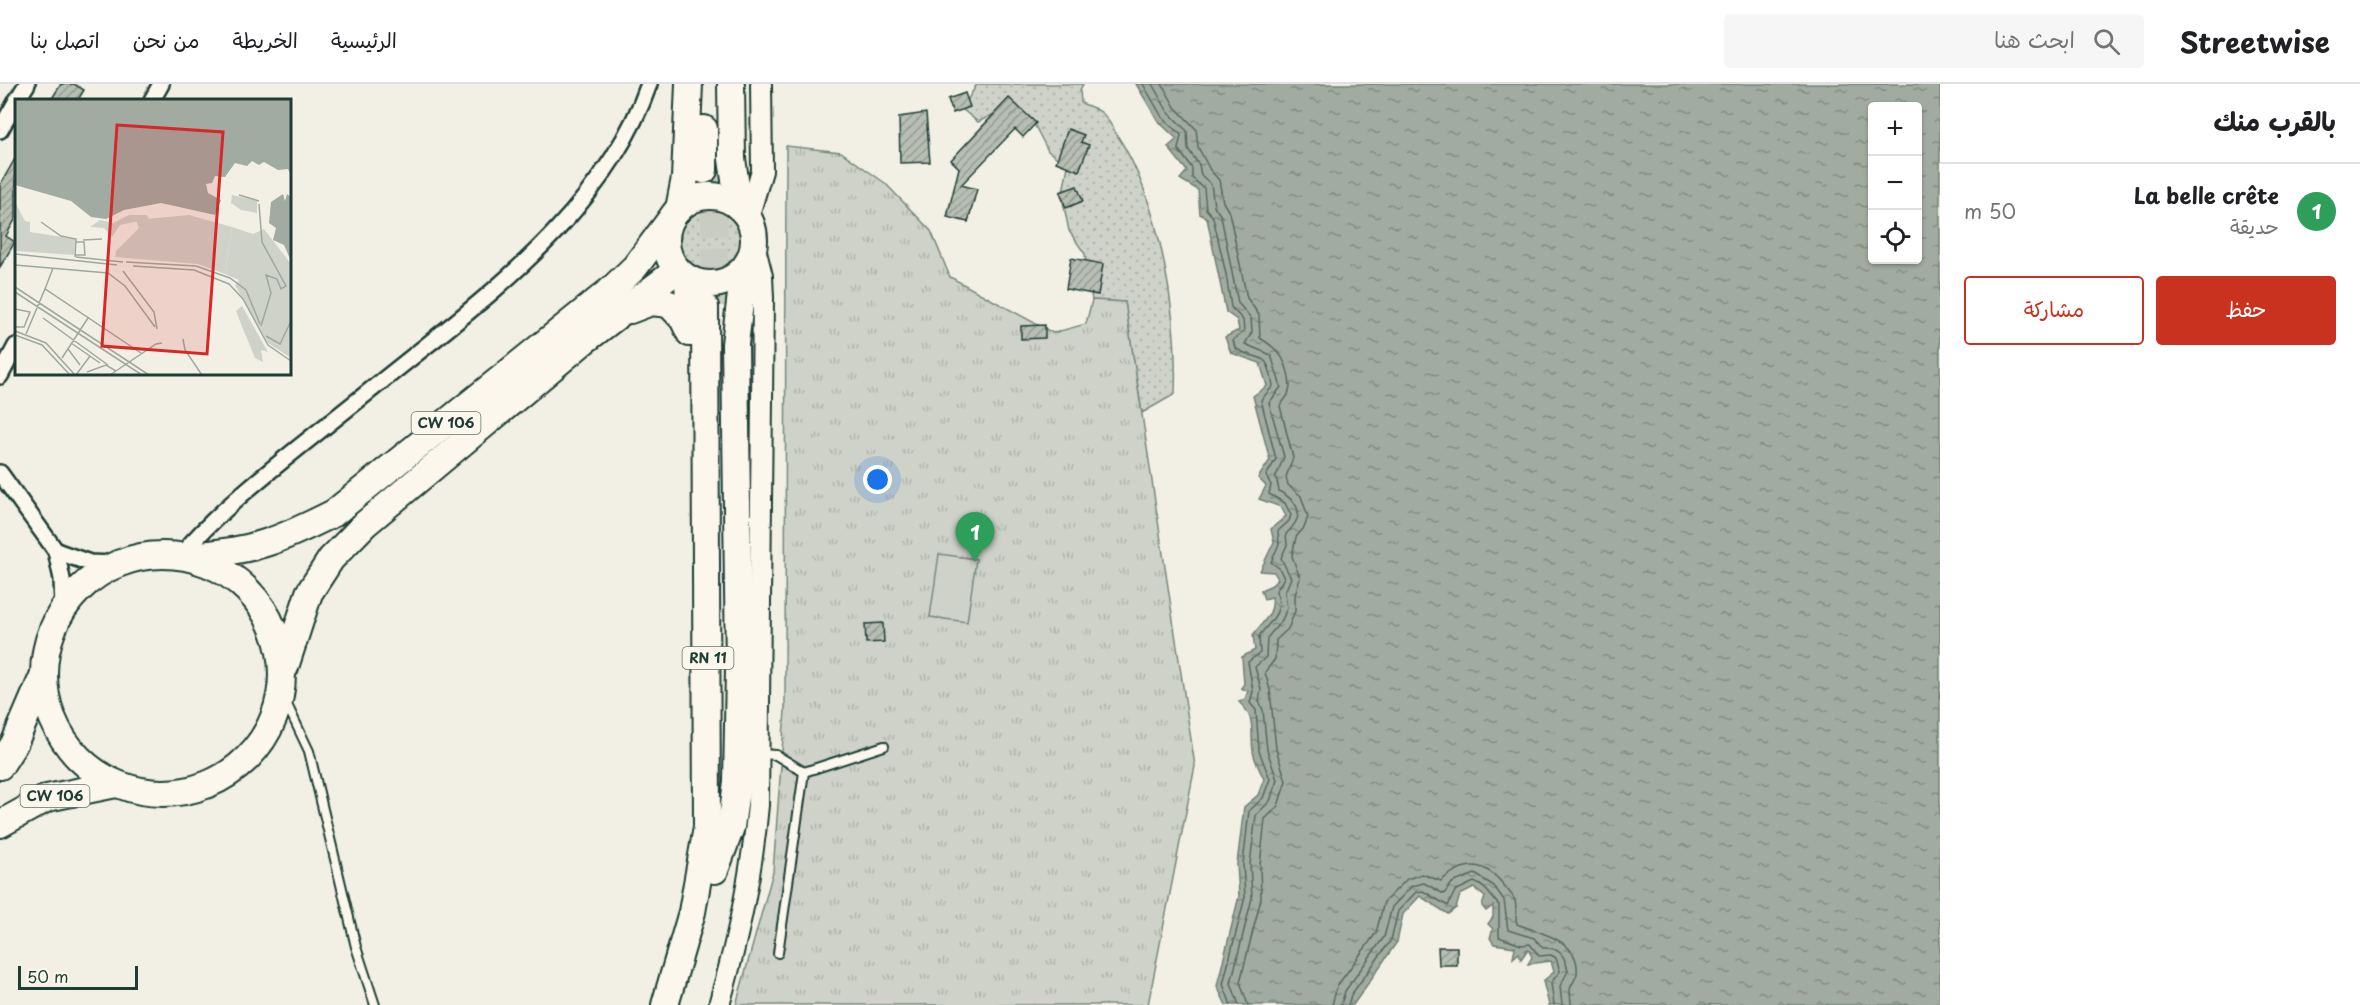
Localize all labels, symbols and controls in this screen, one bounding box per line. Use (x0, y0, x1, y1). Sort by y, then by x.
search box (1724, 14, 2144, 68)
text: Streetwise (2180, 20, 2330, 63)
text: ابحث هنا (1994, 22, 2075, 55)
text: اتصل بنا (30, 23, 100, 55)
text: من نحن (133, 23, 199, 55)
text: الخريطة (232, 23, 298, 55)
text: الرئيسية (331, 23, 397, 55)
icon: search (2090, 25, 2123, 58)
inset map (15, 99, 291, 375)
text: بالقرب منك (2214, 101, 2336, 140)
map controls (1868, 102, 1922, 264)
button: + (1868, 102, 1922, 156)
button: − (1868, 156, 1922, 210)
text: La belle crête (2134, 178, 2279, 211)
text: 50 m (1964, 196, 2016, 226)
text: 1 (2312, 196, 2321, 226)
button: locate (1868, 210, 1922, 264)
text: حديقة (2230, 211, 2279, 241)
button: مشاركة (1964, 276, 2144, 345)
button: حفظ (2156, 276, 2336, 345)
road number: CW 106 (412, 412, 480, 434)
your location (863, 465, 892, 494)
pin: 1 (956, 512, 994, 562)
road number: RN 11 (682, 647, 734, 669)
road number: CW 106 (20, 785, 90, 807)
scale bar (18, 963, 138, 990)
text: 50 m (27, 964, 68, 988)

